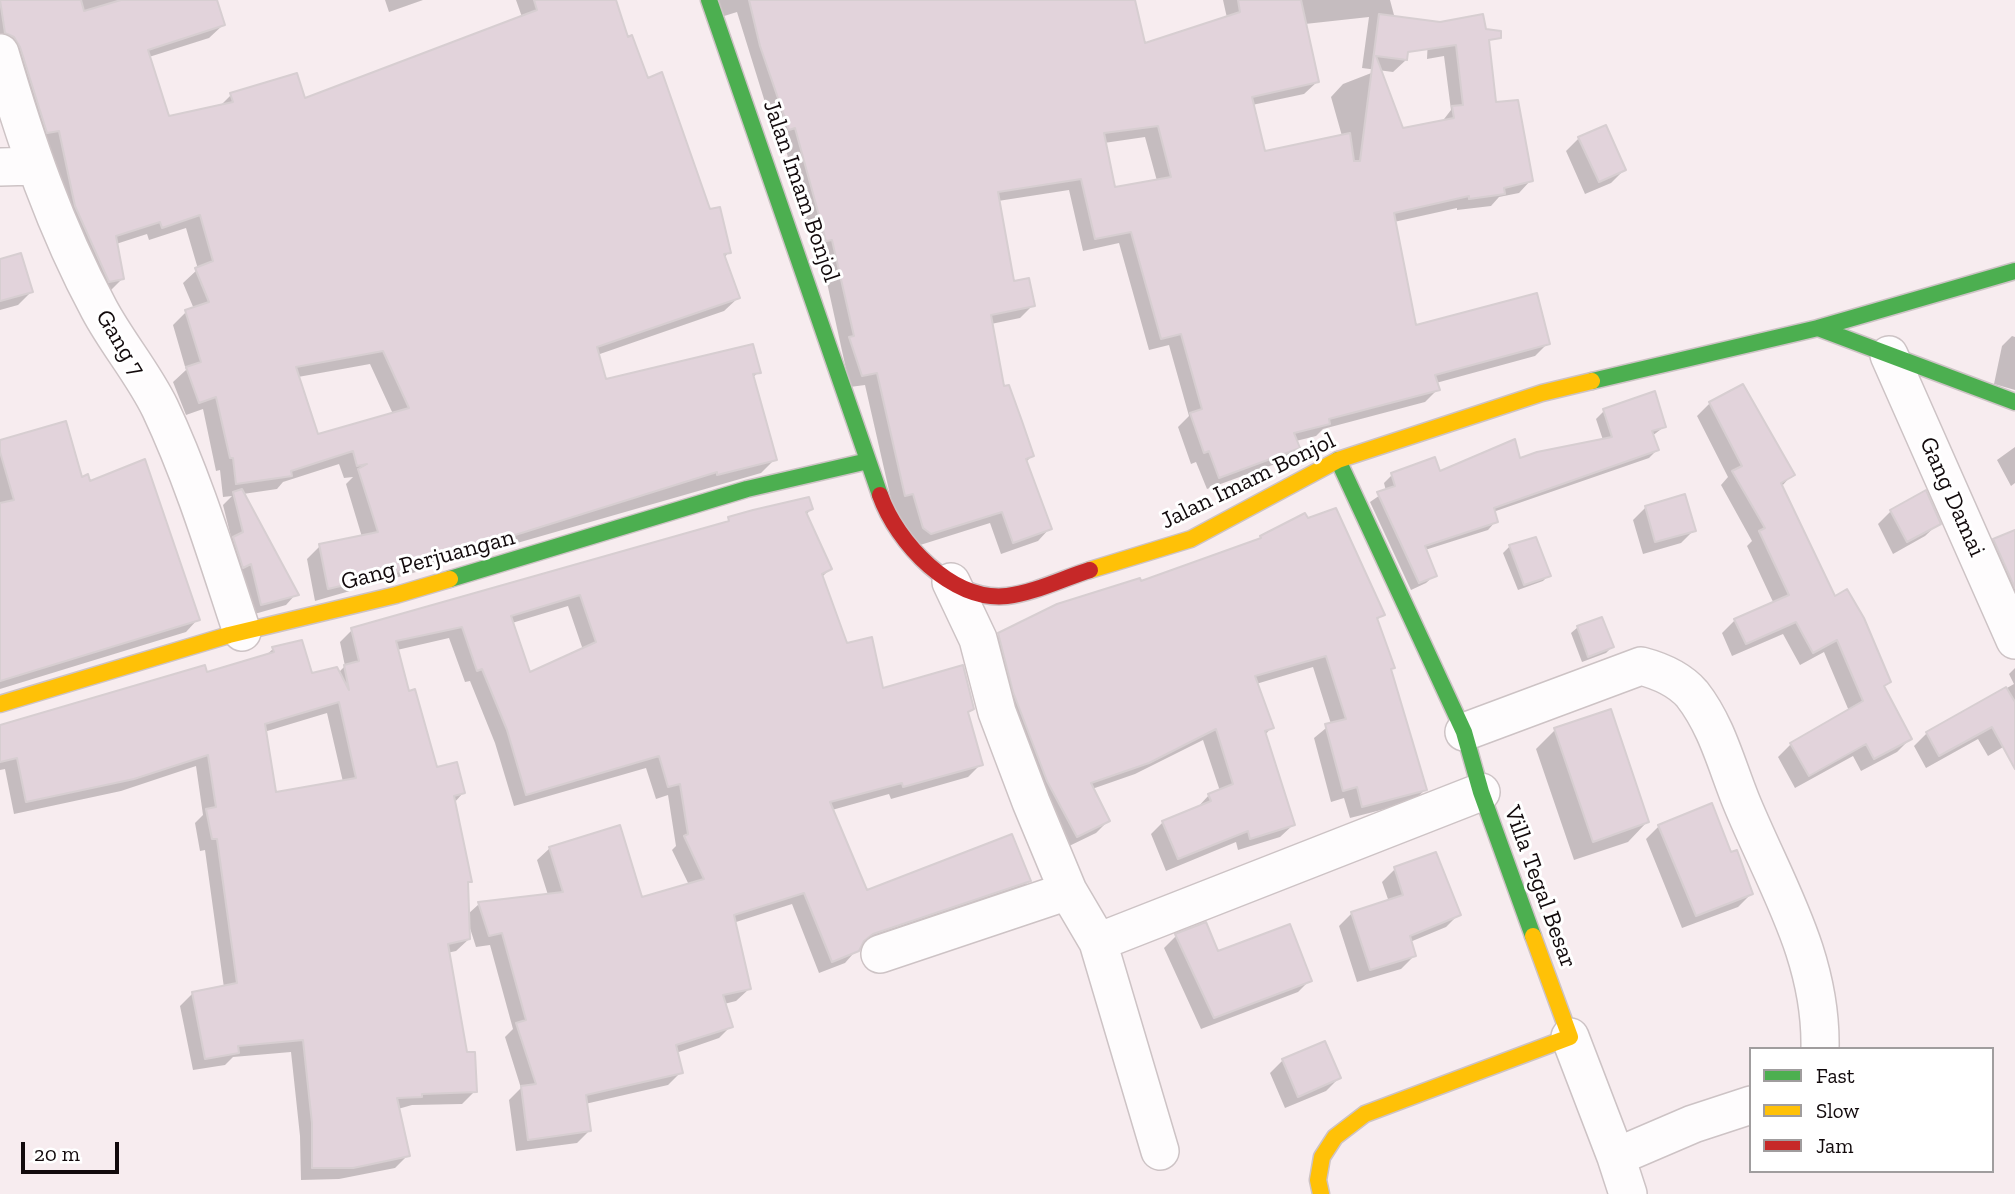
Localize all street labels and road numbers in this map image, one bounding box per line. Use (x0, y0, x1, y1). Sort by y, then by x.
street label: Jalan Imam Bonjol (756, 96, 846, 286)
street label: Gang 7 (89, 305, 151, 381)
street label: Jalan Imam Bonjol (1156, 426, 1340, 536)
street label: Gang Damai (1913, 433, 1991, 561)
street label: Gang Perjuangan (338, 523, 518, 597)
street label: Villa Tegal Besar (1497, 802, 1583, 972)

